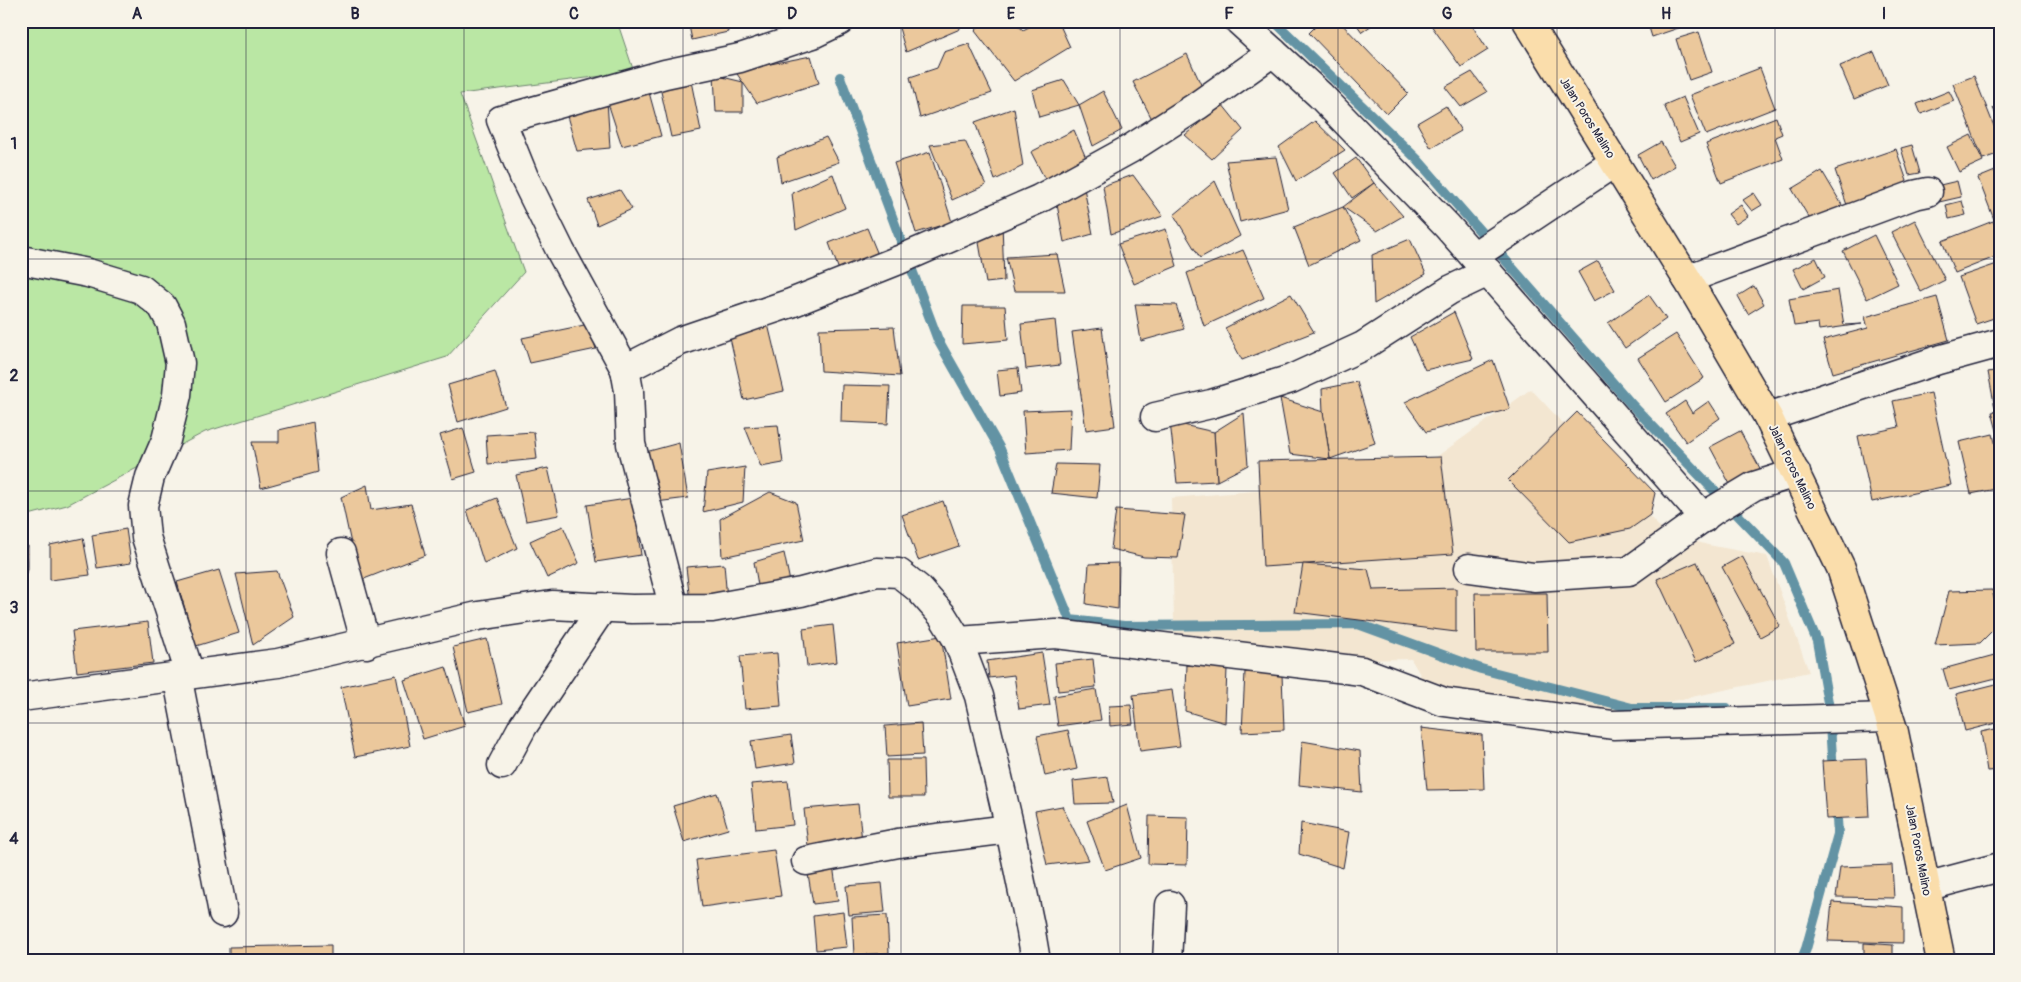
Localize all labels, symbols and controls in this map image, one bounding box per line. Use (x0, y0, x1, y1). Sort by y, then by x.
text: A (132, 4, 143, 24)
text: B (350, 4, 360, 24)
text: C (569, 4, 579, 24)
text: D (787, 4, 797, 24)
text: E (1007, 4, 1016, 24)
text: F (1224, 4, 1234, 24)
text: G (1442, 4, 1453, 24)
text: H (1661, 4, 1671, 24)
text: I (1882, 4, 1886, 24)
street label: Jalan Poros Malino (1556, 75, 1618, 162)
text: 1 (11, 134, 17, 154)
text: 2 (10, 366, 19, 386)
street label: Jalan Poros Malino (1765, 422, 1819, 513)
text: 3 (10, 598, 19, 618)
street label: Jalan Poros Malino (1902, 803, 1934, 898)
text: 4 (9, 829, 19, 849)

